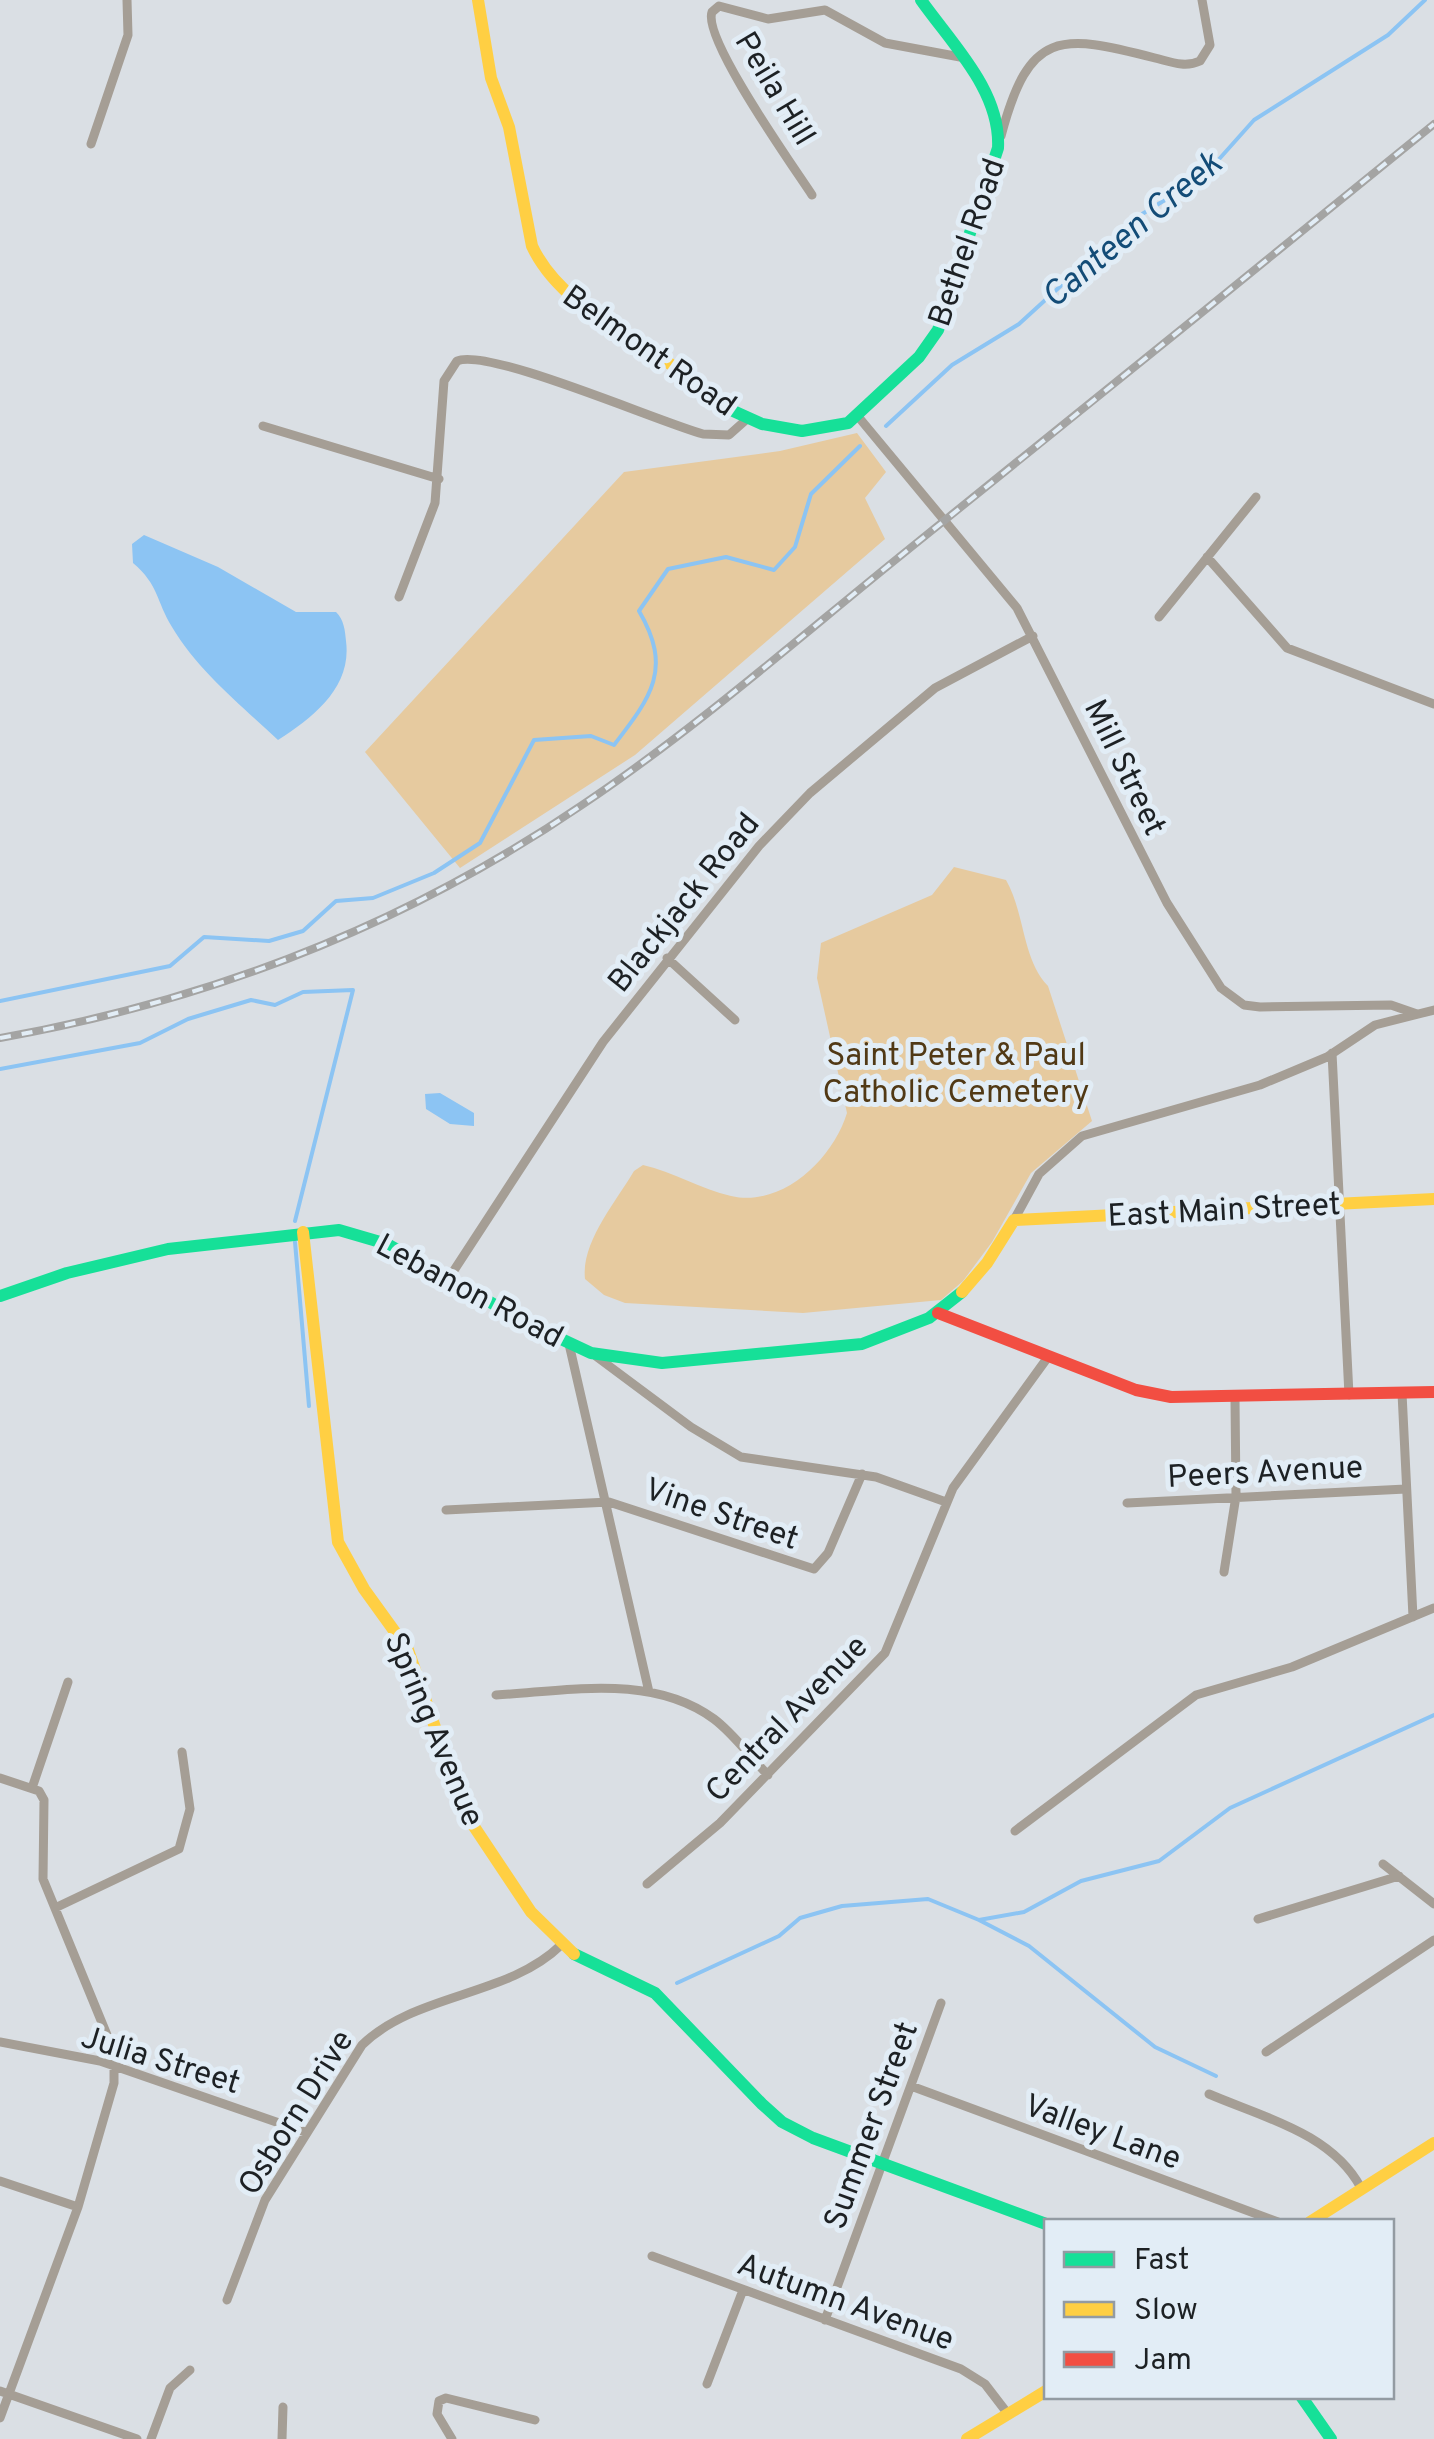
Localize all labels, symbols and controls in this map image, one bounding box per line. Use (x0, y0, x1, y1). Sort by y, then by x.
street label: Peila Hill (724, 25, 823, 154)
water label: Canteen Creek (1034, 142, 1233, 320)
street label: Bethel Road (921, 154, 1016, 332)
street label: Belmont Road (553, 278, 743, 427)
street label: Mill Street (1073, 694, 1173, 843)
street label: Blackjack Road (601, 806, 770, 1002)
park label: Saint Peter & Paul Catholic Cemetery (823, 1037, 1089, 1114)
street label: East Main Street (1107, 1186, 1342, 1238)
street label: Lebanon Road (368, 1226, 569, 1359)
street label: Peers Avenue (1166, 1449, 1364, 1499)
street label: Vine Street (639, 1471, 803, 1561)
street label: Spring Avenue (373, 1627, 491, 1833)
street label: Central Avenue (698, 1628, 878, 1812)
street label: Summer Street (817, 2017, 929, 2235)
street label: Julia Street (76, 2019, 245, 2105)
street label: Osborn Drive (231, 2024, 364, 2204)
street label: Valley Lane (1018, 2087, 1186, 2181)
legend (1044, 2219, 1394, 2399)
text: Fast (1134, 2243, 1189, 2280)
street label: Autumn Avenue (731, 2246, 959, 2362)
text: Slow (1134, 2293, 1198, 2330)
text: Jam (1134, 2343, 1192, 2380)

